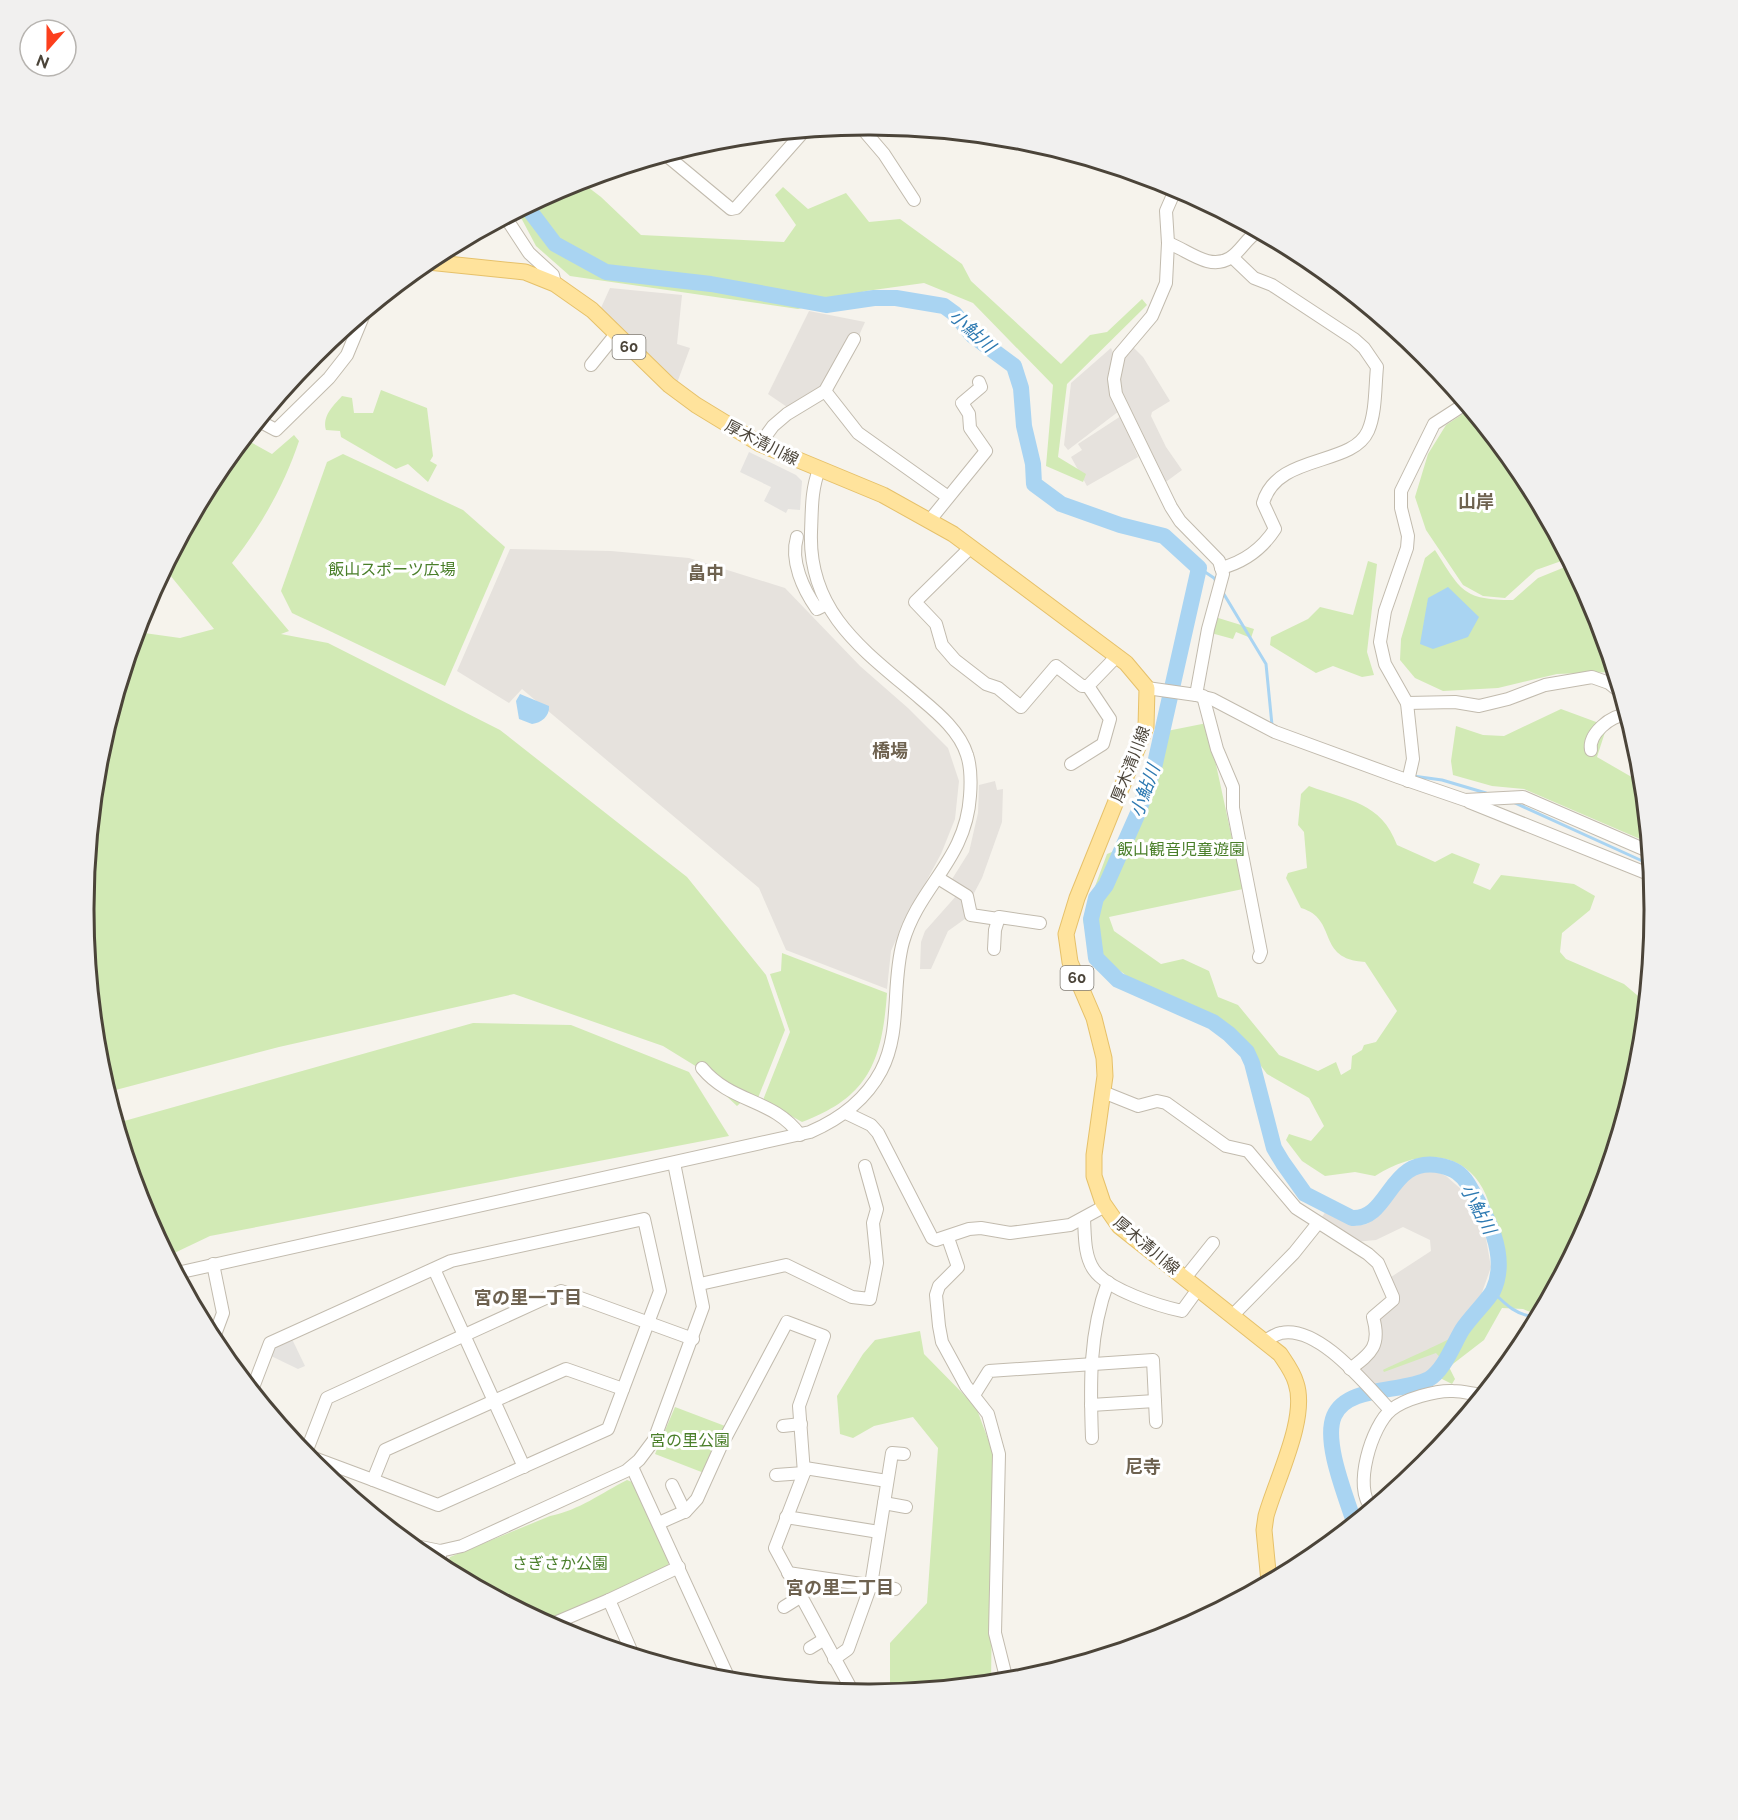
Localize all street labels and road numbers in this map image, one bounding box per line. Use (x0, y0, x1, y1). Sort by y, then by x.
road number: 60 (612, 335, 646, 359)
street label: 厚木清川線 (722, 416, 802, 469)
street label: 厚木清川線 (1107, 723, 1154, 805)
road number: 60 (1060, 966, 1094, 990)
street label: 厚木清川線 (1110, 1212, 1183, 1278)

